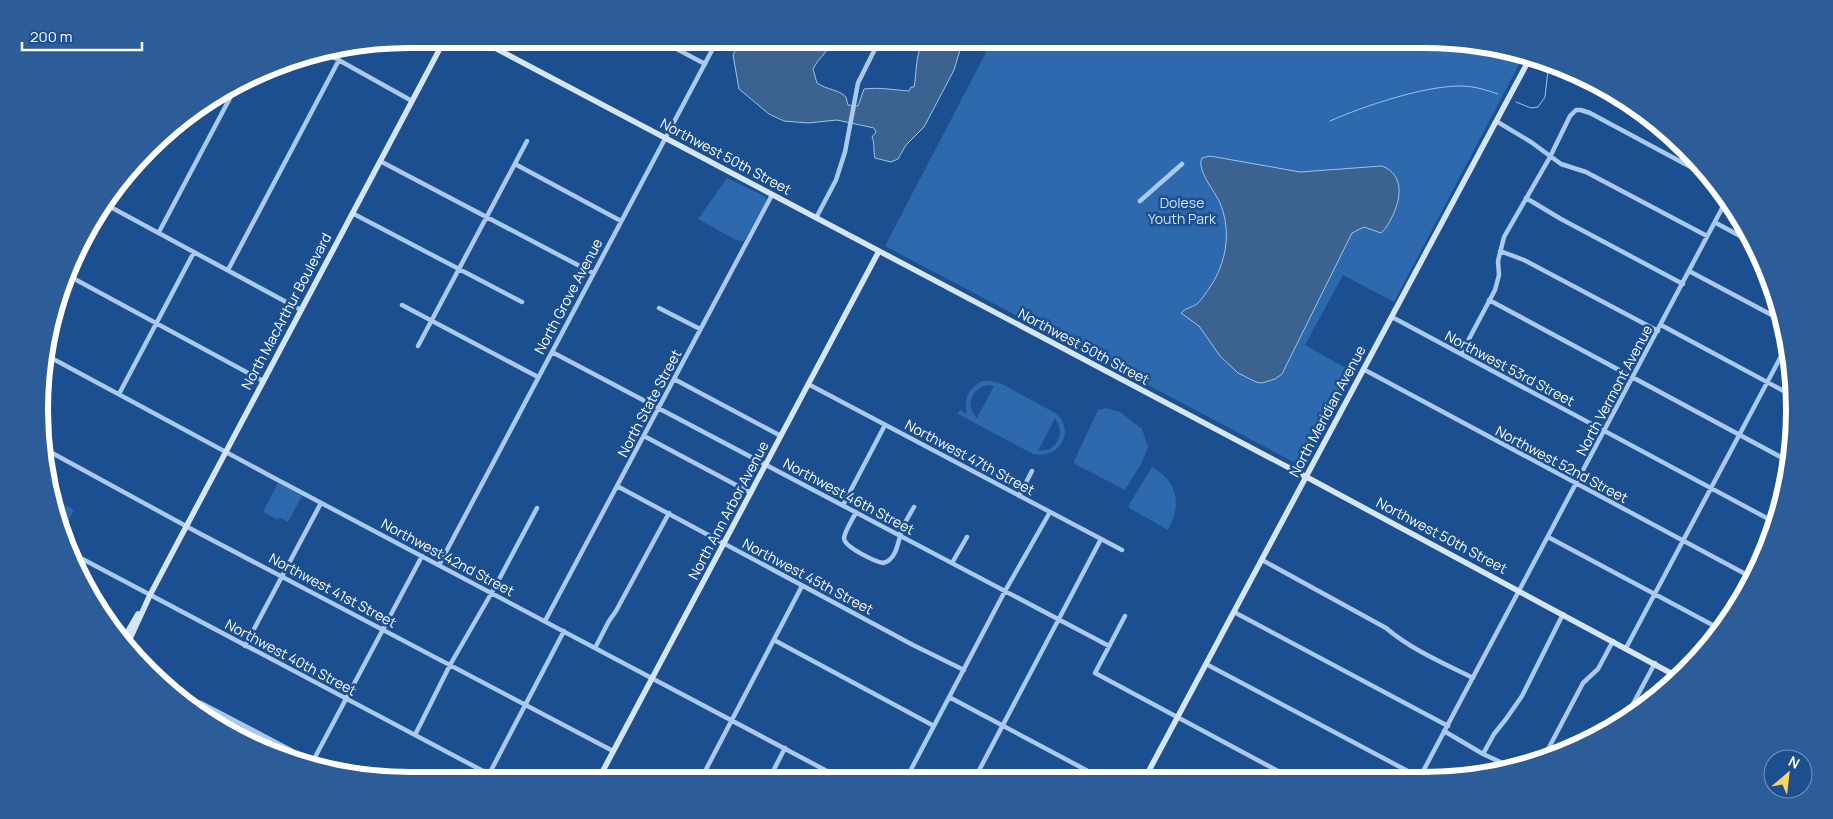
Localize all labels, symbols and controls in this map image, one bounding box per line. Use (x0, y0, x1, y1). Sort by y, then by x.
scale bar (22, 20, 142, 52)
text: 200 m (30, 26, 73, 47)
street label: Northwest 50th Street (657, 113, 795, 199)
park label: Dolese Youth Park (1148, 193, 1217, 228)
street label: North MacArthur Boulevard (237, 229, 335, 393)
street label: North Grove Avenue (530, 235, 606, 357)
street label: Northwest 50th Street (1015, 303, 1153, 389)
street label: North Vermont Avenue (1572, 321, 1656, 459)
street label: Northwest 53rd Street (1442, 326, 1578, 410)
street label: North Meridian Avenue (1284, 342, 1370, 480)
street label: North State Street (613, 346, 686, 460)
street label: Northwest 47th Street (902, 415, 1039, 499)
street label: Northwest 52nd Street (1492, 421, 1632, 507)
street label: North Ann Arbor Avenue (683, 437, 773, 583)
street label: Northwest 46th Street (780, 453, 918, 539)
street label: Northwest 50th Street (1373, 492, 1511, 578)
street label: Northwest 42nd Street (378, 514, 518, 600)
street label: Northwest 45th Street (739, 533, 877, 619)
street label: Northwest 41st Street (266, 548, 400, 632)
street label: Northwest 40th Street (222, 614, 360, 700)
north arrow (1763, 749, 1813, 799)
text: N (1785, 751, 1803, 773)

